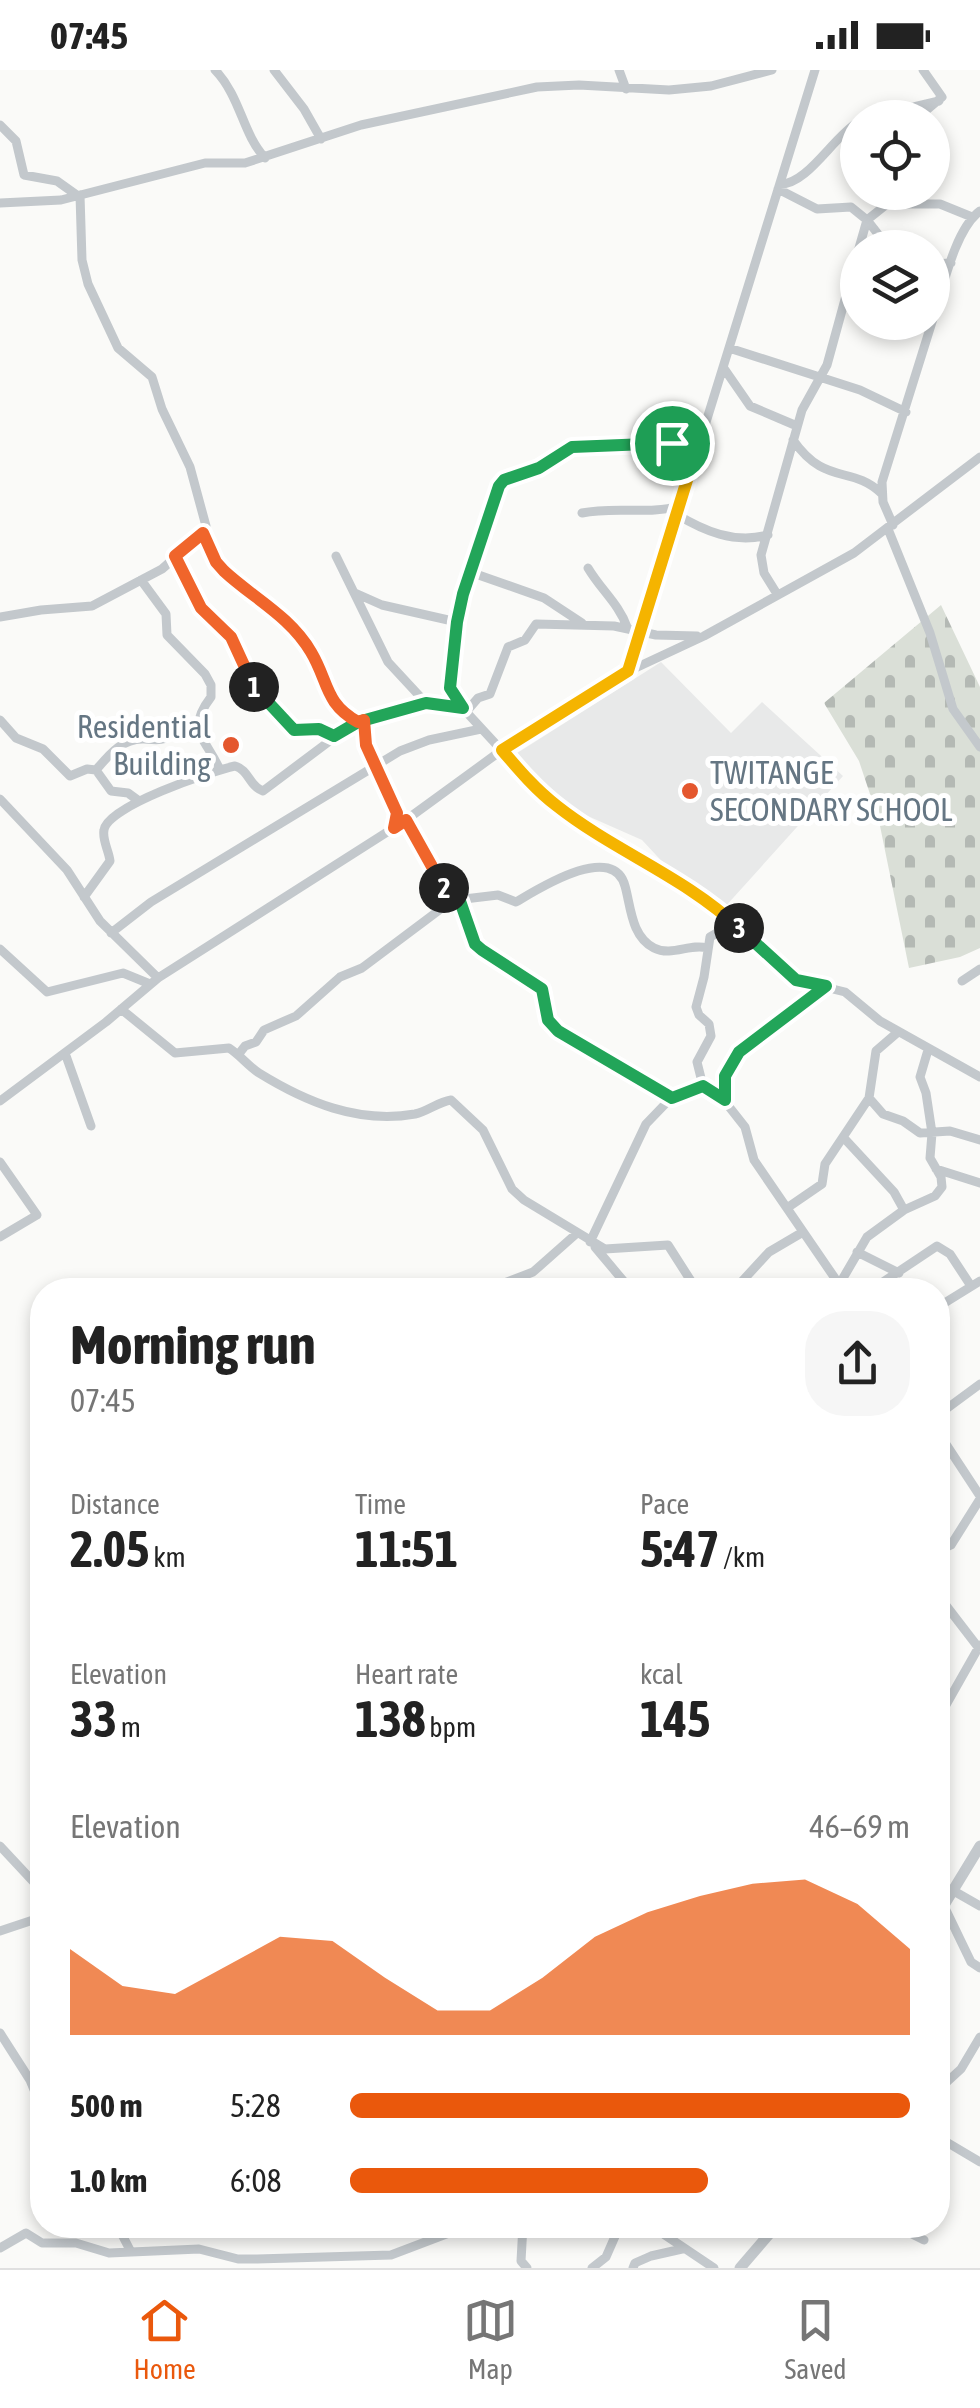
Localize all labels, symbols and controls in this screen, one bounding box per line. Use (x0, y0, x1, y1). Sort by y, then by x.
text: 07:45 (50, 14, 128, 57)
map controls (840, 100, 950, 340)
button: locate (840, 100, 950, 210)
button: layers (840, 230, 950, 340)
pin (630, 401, 715, 486)
icon: arrive (645, 416, 700, 471)
pin: 1 (229, 662, 279, 712)
text: 1 (247, 671, 261, 703)
place label: Residential Building (77, 708, 212, 782)
marker: Residential Building (220, 734, 242, 756)
place label: TWITANGE SECONDARY SCHOOL (710, 754, 953, 828)
marker: TWITANGE SECONDARY SCHOOL (679, 780, 701, 802)
pin: 2 (419, 863, 469, 913)
text: 2 (437, 872, 451, 904)
pin: 3 (714, 903, 764, 953)
text: 3 (732, 912, 746, 944)
button: share (805, 1311, 910, 1416)
text: Morning run (70, 1313, 316, 1376)
text: 07:45 (70, 1382, 136, 1419)
text: Distance (70, 1488, 160, 1520)
text: Time (355, 1488, 406, 1520)
text: Pace (640, 1488, 689, 1520)
text: 2.05 (70, 1520, 149, 1578)
text: 11:51 (355, 1520, 458, 1578)
text: 5:47 (640, 1520, 719, 1578)
text: km (149, 1541, 186, 1573)
text: /km (719, 1541, 765, 1573)
text: Elevation (70, 1658, 167, 1690)
text: Heart rate (355, 1658, 458, 1690)
text: kcal (640, 1658, 683, 1690)
text: 33 (70, 1690, 117, 1748)
text: 138 (355, 1690, 426, 1748)
text: 145 (640, 1690, 711, 1748)
text: m (117, 1711, 141, 1743)
text: bpm (426, 1711, 476, 1743)
text: Elevation (70, 1808, 181, 1845)
text: 46–69 m (810, 1808, 910, 1845)
text: 500 m (70, 2087, 143, 2124)
text: 5:28 (230, 2087, 281, 2124)
text: 1.0 km (70, 2162, 147, 2199)
text: 6:08 (230, 2162, 281, 2199)
tab: Home (133, 2293, 196, 2385)
tab: Map (463, 2293, 518, 2385)
tab: Saved (785, 2293, 847, 2385)

